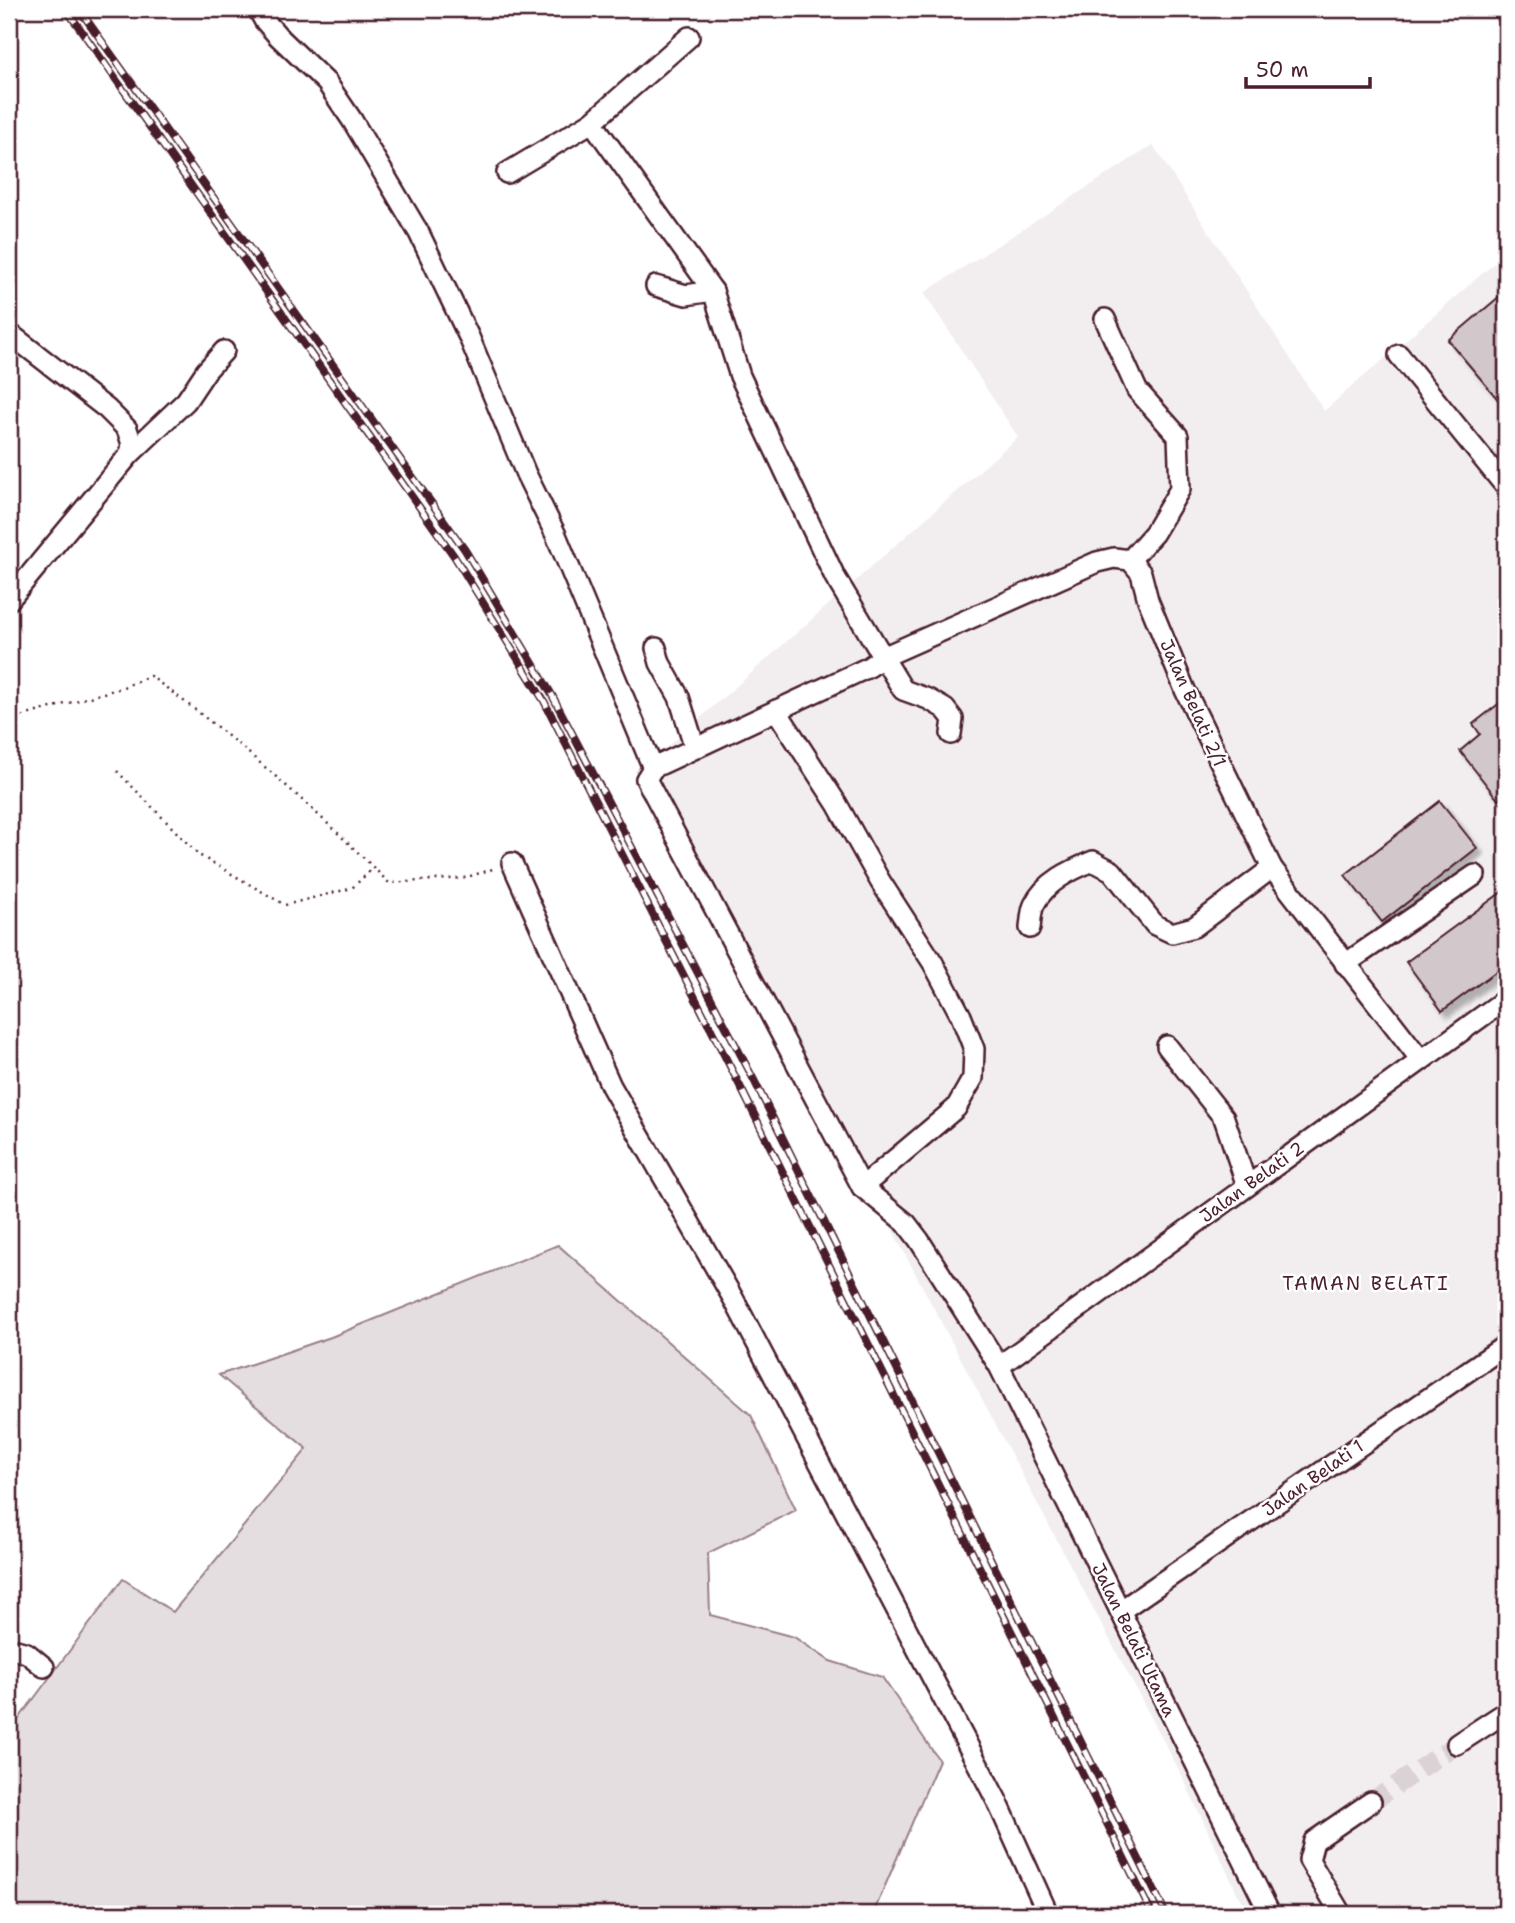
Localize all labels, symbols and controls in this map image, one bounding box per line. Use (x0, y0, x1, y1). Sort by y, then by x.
scale bar (1246, 46, 1370, 90)
text: 50 m (1256, 56, 1309, 84)
street label: Jalan Belati 2/1 (1154, 635, 1232, 771)
street label: Jalan Belati 2 (1195, 1136, 1309, 1228)
district label: TAMAN BELATI (1282, 1271, 1450, 1296)
street label: Jalan Belati 1 (1258, 1434, 1368, 1522)
street label: Jalan Belati Utama (1086, 1559, 1182, 1721)

